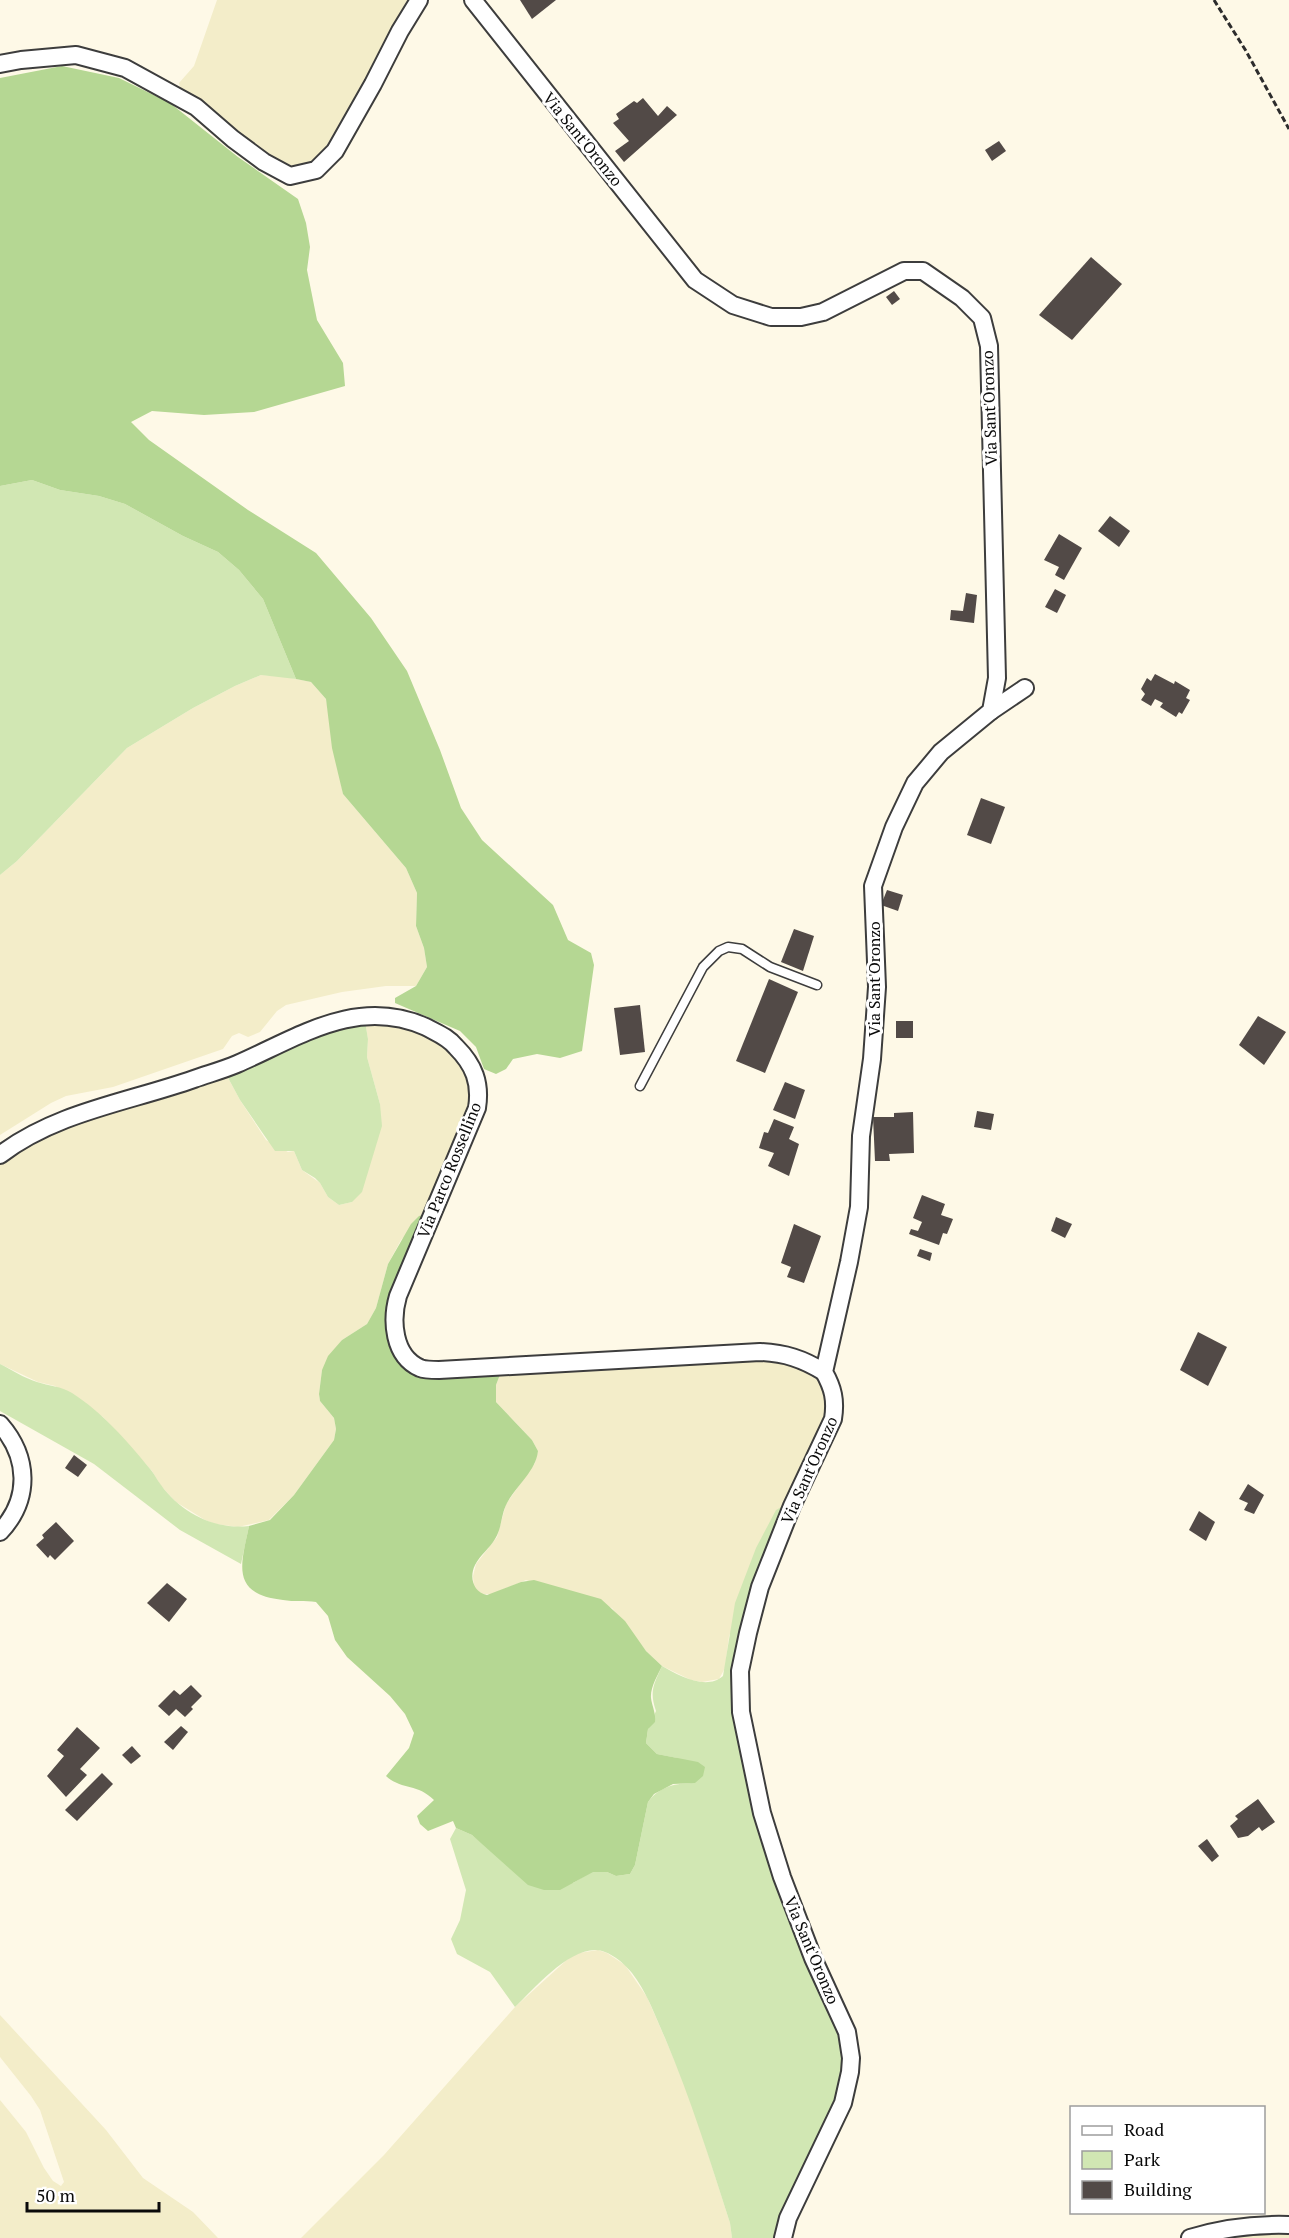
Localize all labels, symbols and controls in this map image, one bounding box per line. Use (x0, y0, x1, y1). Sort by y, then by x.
street label: Via Sant'Oronzo (538, 87, 628, 191)
street label: Via Sant'Oronzo (976, 350, 1002, 466)
street label: Via Sant'Oronzo (863, 921, 885, 1037)
street label: Via Parco Rossellino (412, 1099, 486, 1241)
street label: Via Sant'Oronzo (775, 1413, 843, 1527)
street label: Via Sant'Oronzo (779, 1893, 845, 2008)
legend (1070, 2106, 1265, 2214)
text: Road (1124, 2117, 1164, 2141)
text: Park (1124, 2147, 1161, 2171)
scale bar (27, 2175, 159, 2213)
text: Building (1124, 2177, 1192, 2201)
text: 50 m (36, 2183, 76, 2207)

